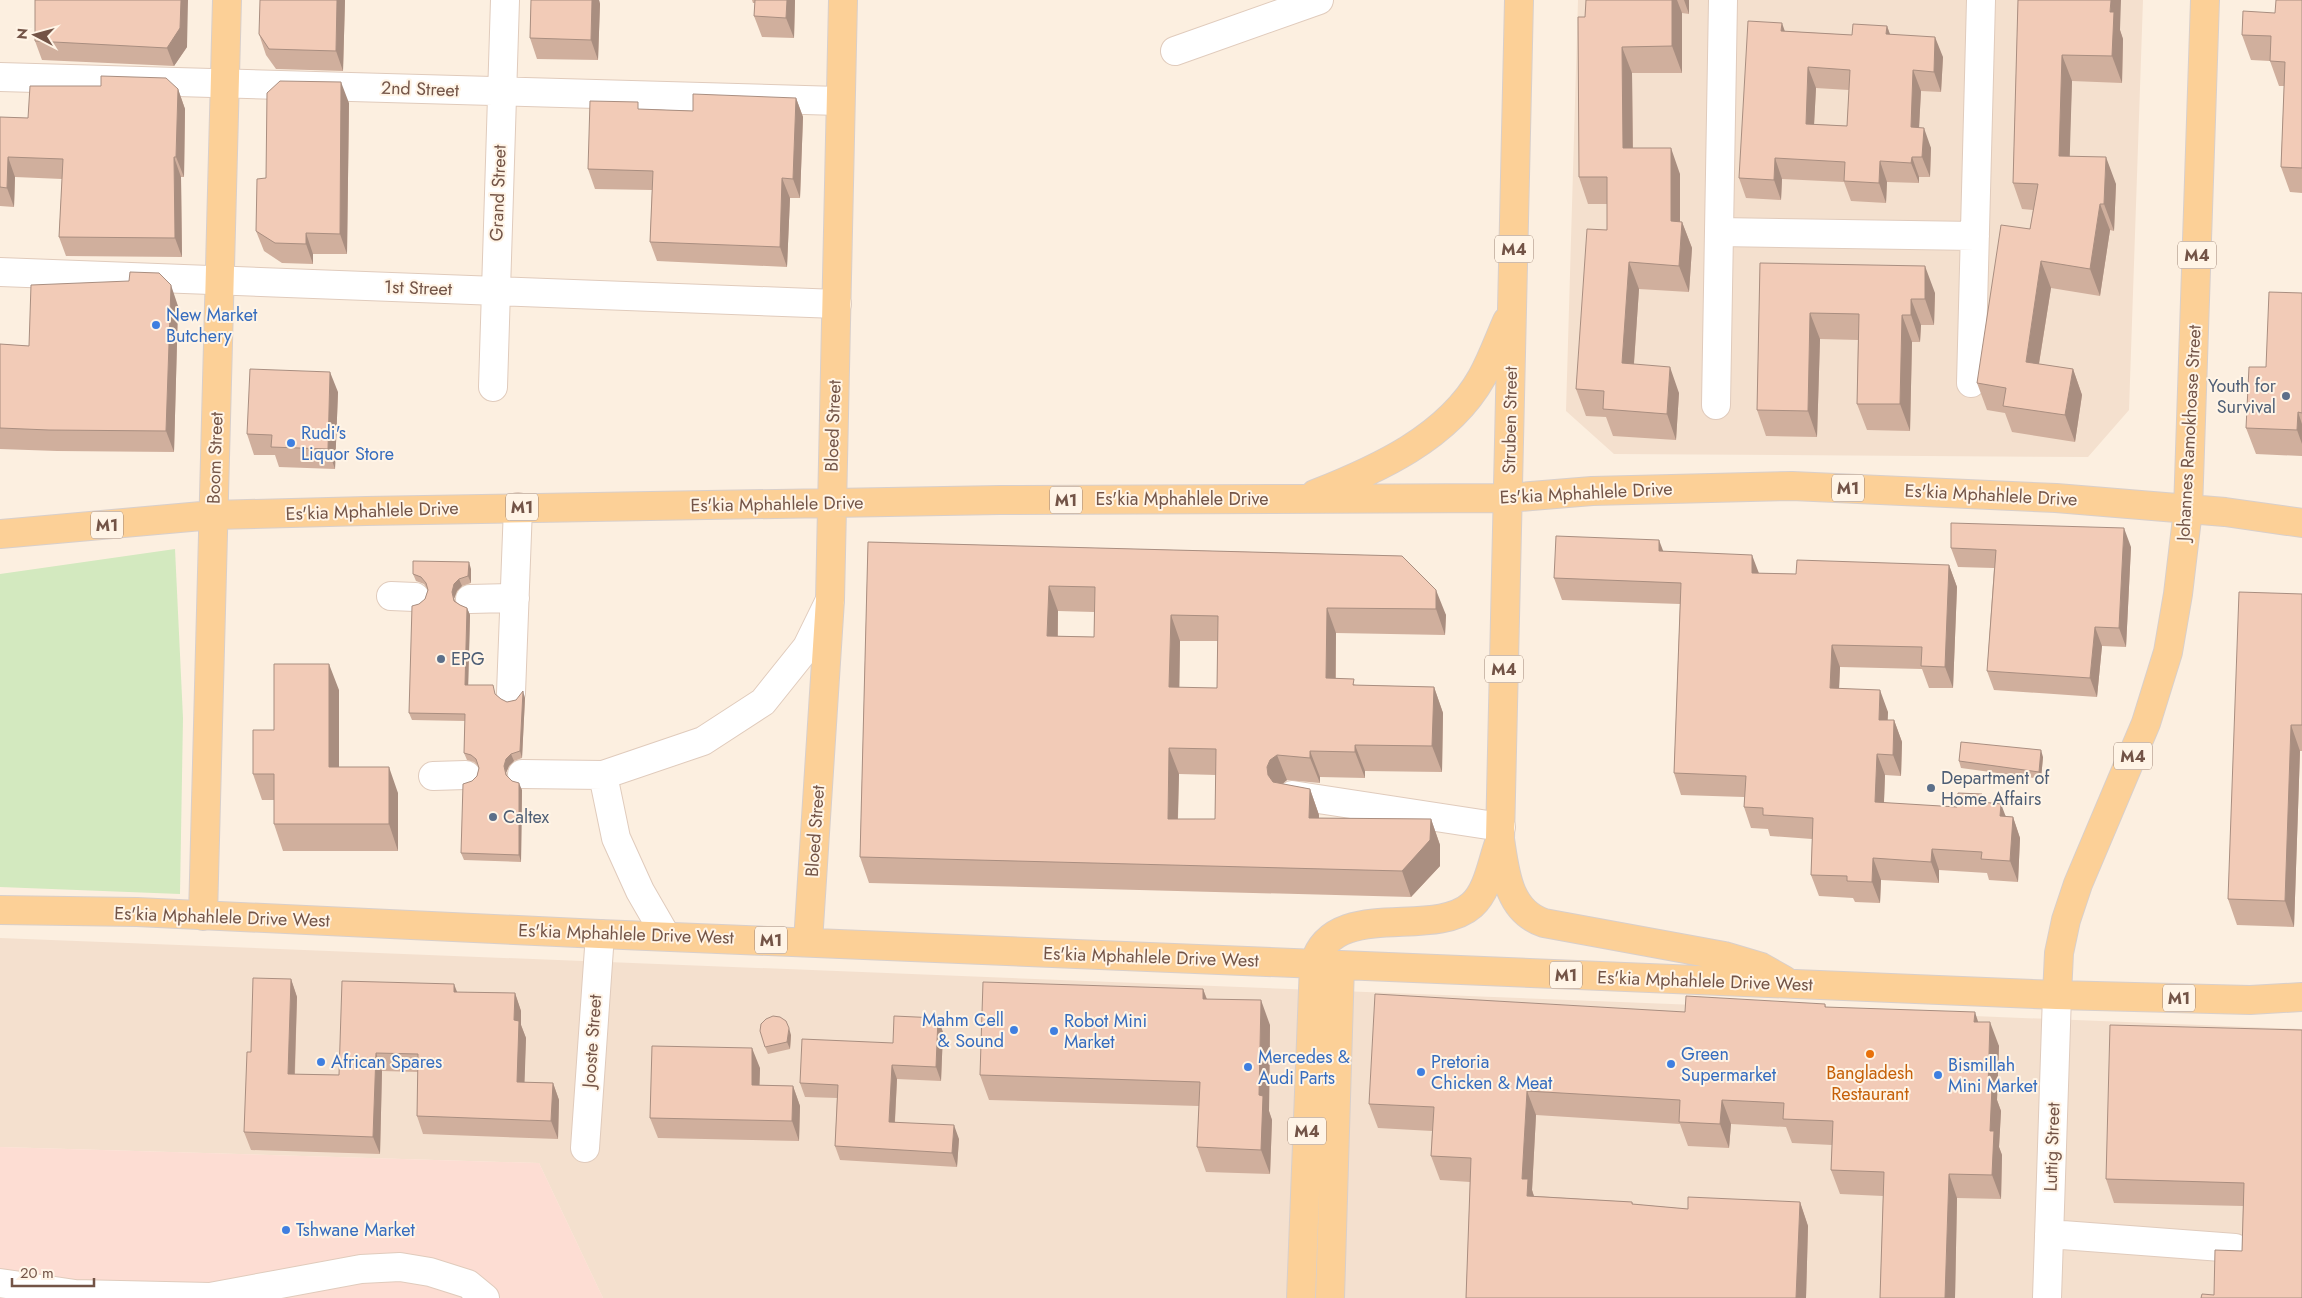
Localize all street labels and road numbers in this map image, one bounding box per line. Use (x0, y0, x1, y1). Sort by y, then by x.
street label: 2nd Street (380, 75, 460, 103)
street label: Grand Street (483, 143, 513, 242)
road number: M4 (1495, 235, 1533, 262)
road number: M4 (2178, 242, 2216, 268)
street label: 1st Street (384, 274, 453, 302)
street label: Johannes Ramokhoase Street (2170, 324, 2208, 544)
street label: Struben Street (1496, 366, 1524, 474)
street label: Bloed Street (818, 379, 848, 472)
street label: Boom Street (200, 411, 230, 504)
road number: M1 (1832, 474, 1864, 502)
street label: Es'kia Mphahlele Drive (1499, 475, 1673, 511)
street label: Es'kia Mphahlele Drive (1904, 477, 2078, 513)
road number: M1 (1050, 486, 1082, 514)
street label: Es'kia Mphahlele Drive (1095, 486, 1269, 512)
street label: Es'kia Mphahlele Drive (690, 489, 864, 519)
road number: M1 (506, 494, 538, 520)
street label: Es'kia Mphahlele Drive (285, 495, 459, 527)
road number: M1 (91, 512, 123, 538)
road number: M4 (1485, 656, 1523, 682)
road number: M4 (2114, 742, 2152, 769)
street label: Bloed Street (799, 784, 831, 878)
street label: Es'kia Mphahlele Drive West (114, 900, 331, 934)
street label: Es'kia Mphahlele Drive West (518, 917, 735, 951)
road number: M1 (755, 926, 787, 954)
street label: Es'kia Mphahlele Drive West (1043, 940, 1260, 974)
road number: M1 (1550, 962, 1582, 988)
street label: Es'kia Mphahlele Drive West (1597, 964, 1814, 998)
road number: M1 (2163, 984, 2195, 1011)
street label: Jooste Street (576, 993, 608, 1090)
street label: Luttig Street (2037, 1101, 2067, 1192)
road number: M4 (1288, 1118, 1326, 1144)

